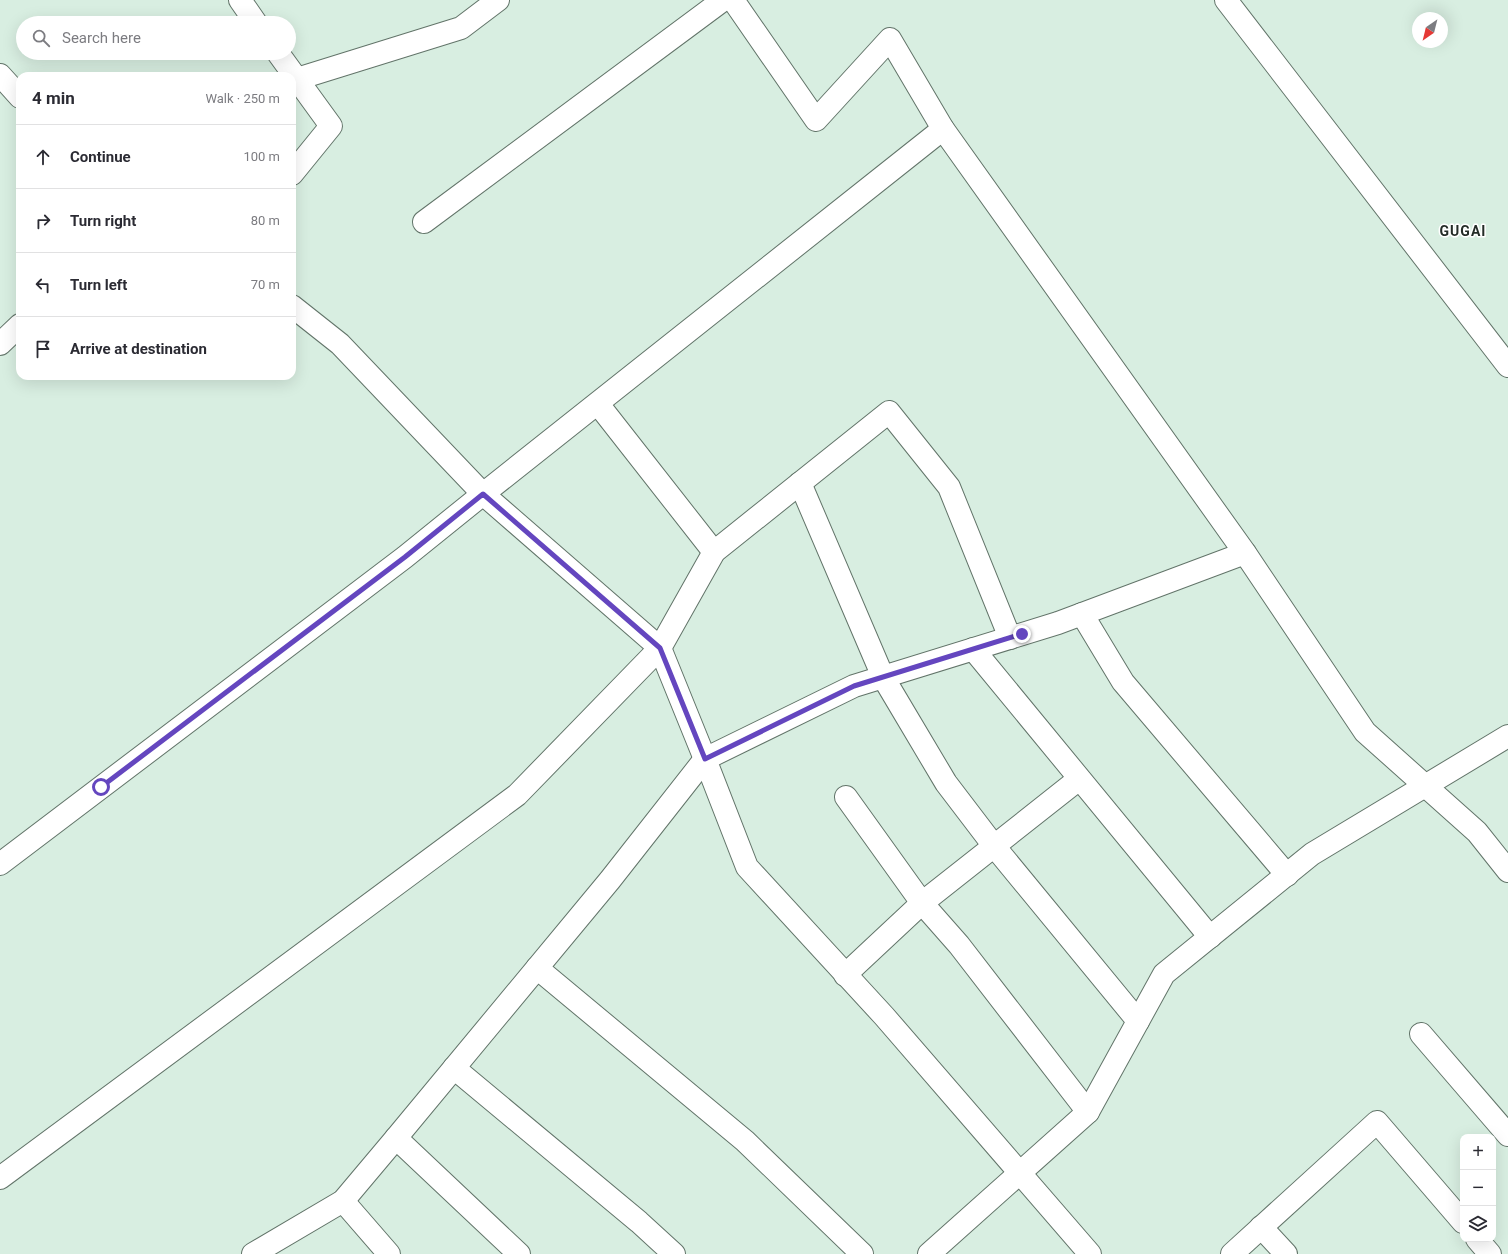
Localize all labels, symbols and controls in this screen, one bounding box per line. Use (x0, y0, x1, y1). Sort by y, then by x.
north arrow (1412, 12, 1448, 48)
search box (16, 16, 296, 60)
icon: search (30, 27, 52, 49)
text: Search here (62, 29, 141, 47)
text: 4 min (32, 88, 75, 108)
text: Walk · 250 m (205, 91, 280, 106)
icon: ahead (32, 146, 54, 168)
text: Continue (70, 148, 131, 166)
text: 100 m (243, 149, 280, 164)
icon: right (32, 210, 54, 232)
text: Turn right (70, 212, 136, 230)
text: 80 m (251, 213, 280, 228)
district label: GUGAI (1440, 223, 1486, 239)
icon: left (32, 274, 54, 296)
text: Turn left (70, 276, 127, 294)
text: 70 m (251, 277, 280, 292)
icon: arrive (32, 338, 54, 360)
text: Arrive at destination (70, 340, 207, 358)
route end (1013, 625, 1031, 643)
route start (92, 778, 110, 796)
map controls (1460, 1134, 1496, 1242)
button: + (1460, 1134, 1496, 1170)
button: − (1460, 1170, 1496, 1206)
button: layers (1460, 1206, 1496, 1242)

